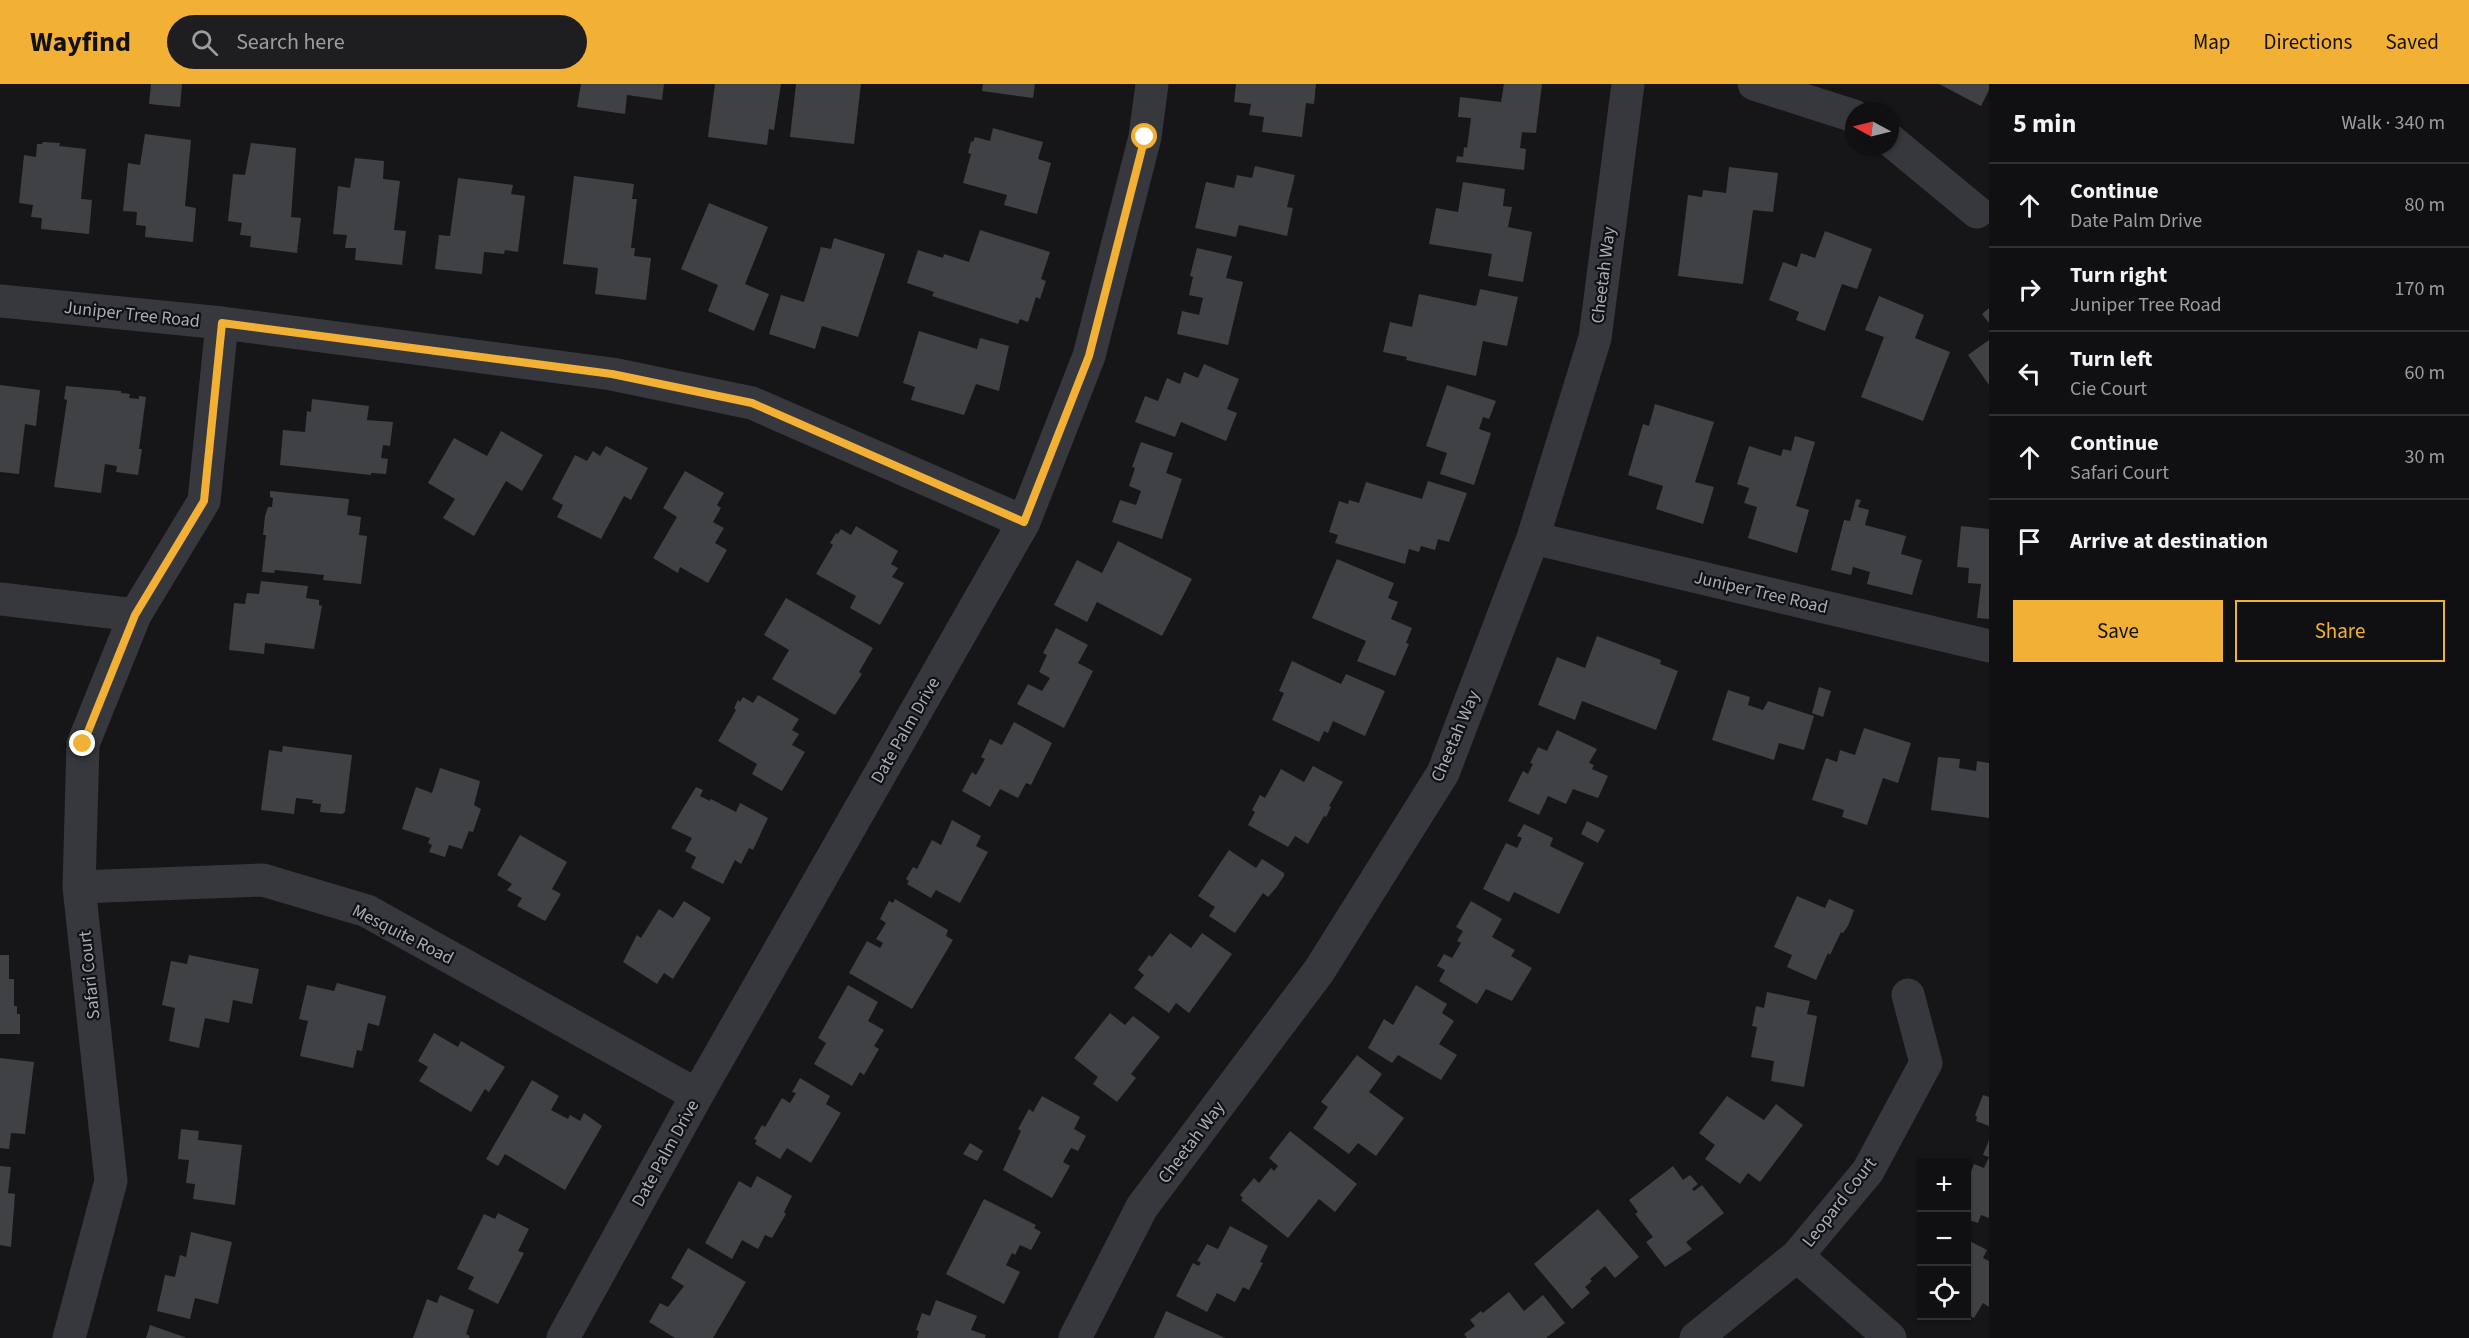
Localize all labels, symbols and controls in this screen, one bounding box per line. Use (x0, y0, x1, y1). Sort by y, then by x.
search box (167, 15, 587, 69)
text: Wayfind (30, 22, 131, 62)
icon: search (188, 26, 221, 59)
text: Search here (236, 26, 345, 58)
text: Map (2193, 27, 2231, 57)
text: Directions (2264, 27, 2352, 57)
text: Saved (2385, 27, 2439, 57)
north arrow (1845, 102, 1899, 156)
text: 5 min (2013, 105, 2076, 142)
text: Walk · 340 m (2341, 109, 2445, 137)
route start (1131, 123, 1157, 149)
text: Continue (2070, 175, 2159, 207)
icon: ahead (2013, 189, 2046, 222)
text: 80 m (2405, 191, 2445, 219)
text: Date Palm Drive (2070, 207, 2202, 235)
street label: Cheetah Way (1585, 225, 1622, 325)
text: Turn right (2070, 259, 2167, 291)
icon: right (2013, 273, 2046, 306)
text: 170 m (2395, 275, 2445, 303)
text: Juniper Tree Road (2070, 291, 2222, 319)
street label: Juniper Tree Road (63, 295, 201, 334)
text: Turn left (2070, 343, 2152, 375)
icon: left (2013, 357, 2046, 390)
text: 60 m (2405, 359, 2445, 387)
text: Cie Court (2070, 375, 2147, 403)
text: Continue (2070, 427, 2159, 459)
icon: ahead (2013, 441, 2046, 474)
text: 30 m (2405, 443, 2445, 471)
text: Safari Court (2070, 459, 2169, 487)
icon: arrive (2013, 525, 2046, 558)
text: Arrive at destination (2070, 525, 2268, 557)
street label: Juniper Tree Road (1692, 565, 1830, 620)
button: Save (2013, 600, 2223, 662)
button: Share (2235, 600, 2445, 662)
street label: Date Palm Drive (865, 672, 946, 788)
street label: Cheetah Way (1425, 686, 1486, 786)
route end (69, 730, 95, 756)
street label: Mesquite Road (348, 898, 458, 971)
street label: Safari Court (72, 929, 107, 1021)
street label: Date Palm Drive (626, 1095, 705, 1211)
street label: Cheetah Way (1152, 1095, 1231, 1189)
street label: Leopard Court (1796, 1152, 1882, 1253)
map controls (1917, 1158, 1971, 1320)
button: + (1917, 1158, 1971, 1212)
button: − (1917, 1212, 1971, 1266)
button: locate (1917, 1266, 1971, 1320)

